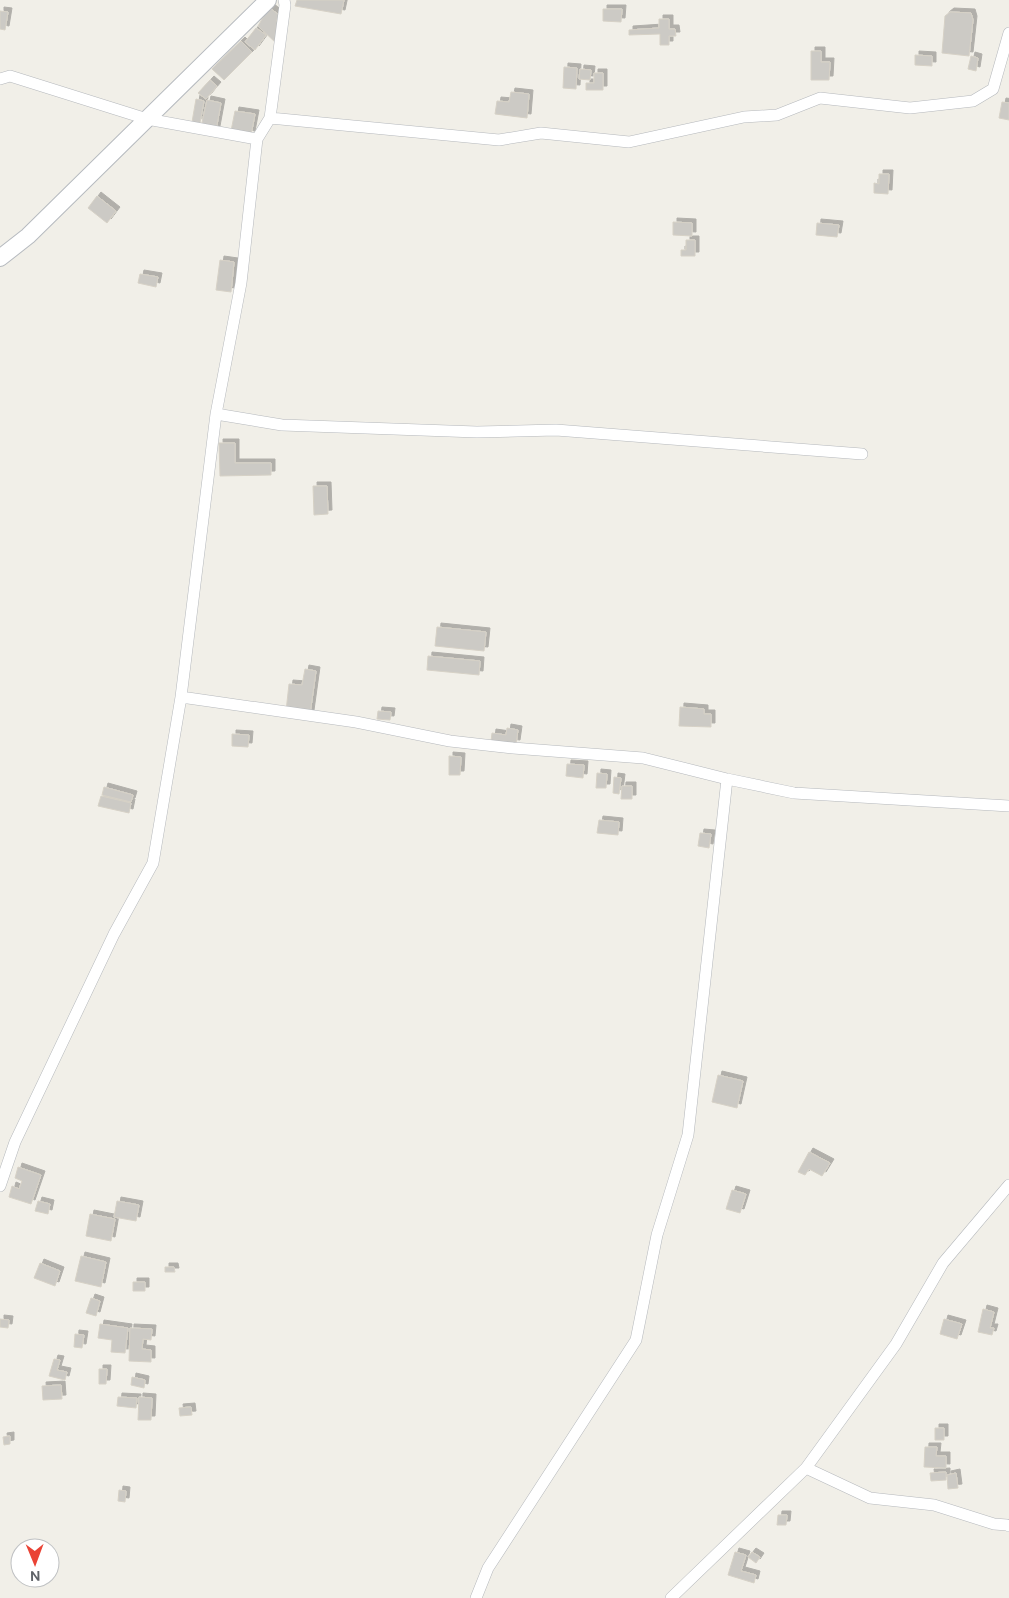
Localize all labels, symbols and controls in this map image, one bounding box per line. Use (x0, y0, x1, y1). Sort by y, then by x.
north arrow (10, 1538, 60, 1588)
text: N (30, 1567, 40, 1585)

